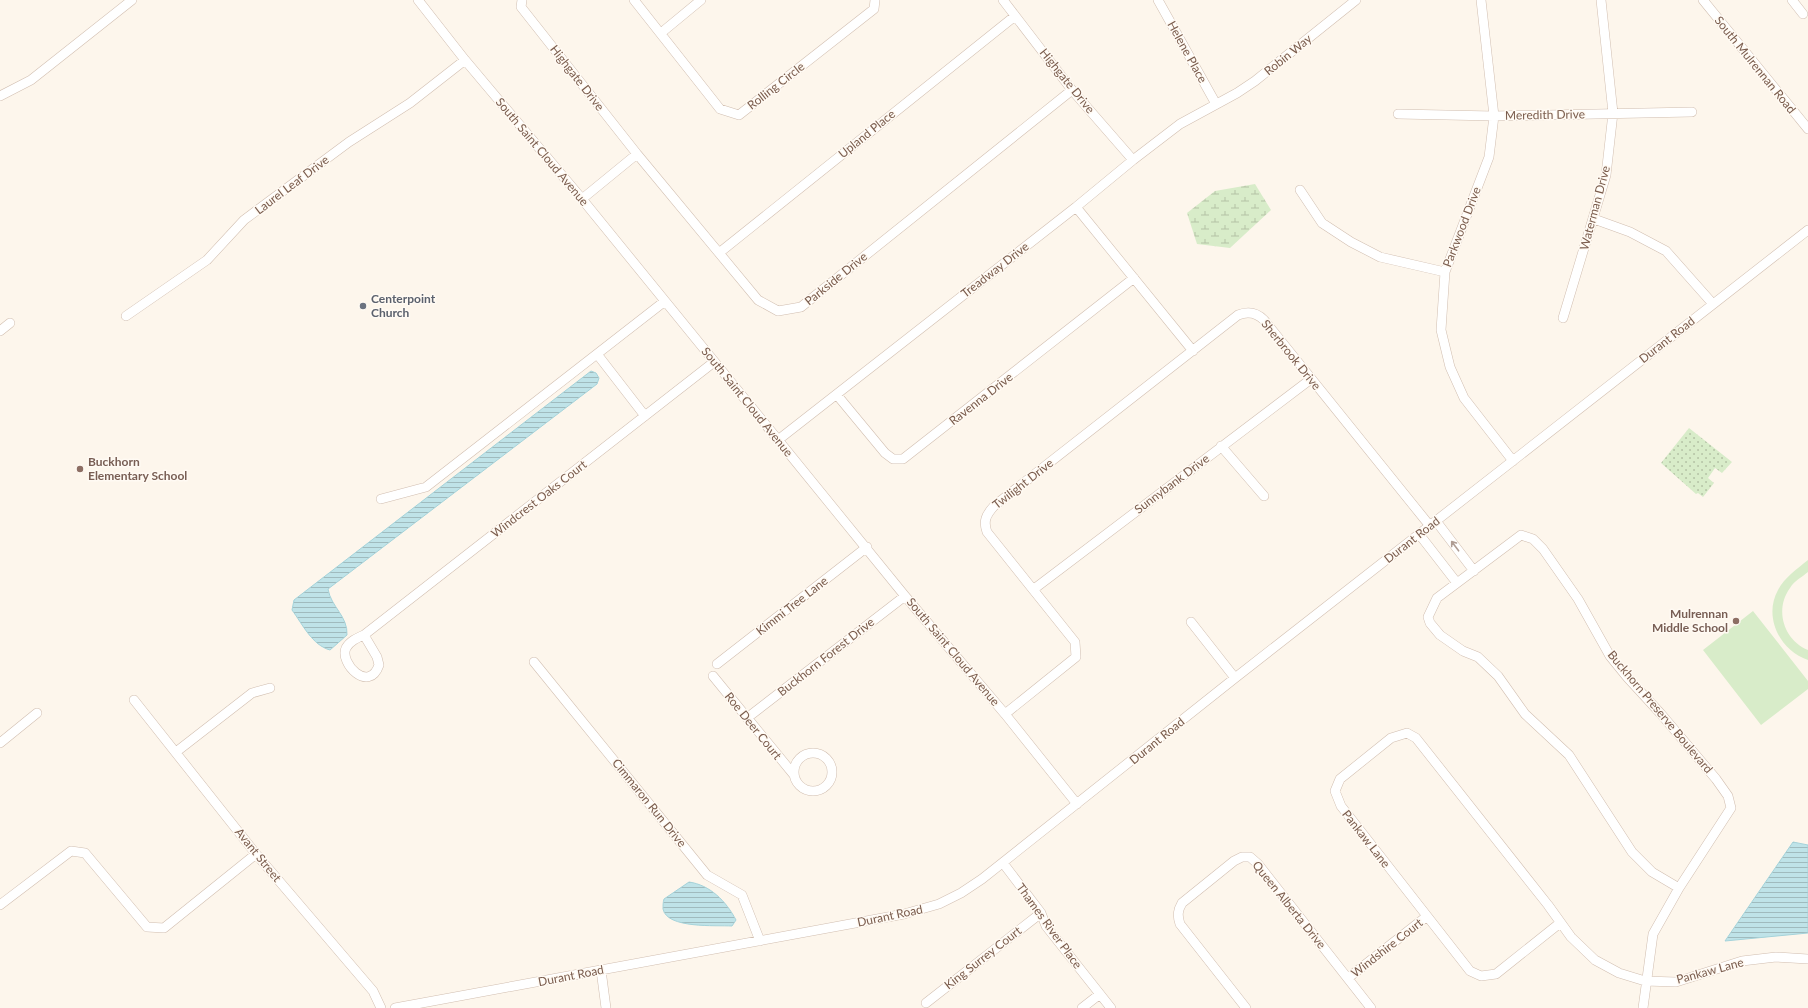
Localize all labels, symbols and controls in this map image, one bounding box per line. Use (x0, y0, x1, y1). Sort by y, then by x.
street label: South Mulrennan Road (1712, 13, 1799, 116)
street label: Helene Place (1164, 18, 1211, 85)
street label: Robin Way (1261, 30, 1315, 78)
street label: Highgate Drive (547, 42, 608, 114)
street label: Highgate Drive (1037, 45, 1098, 116)
street label: Rolling Circle (744, 59, 807, 113)
street label: South Saint Cloud Avenue (493, 94, 592, 209)
street label: Upland Place (835, 106, 898, 161)
street label: Meredith Drive (1505, 106, 1585, 123)
street label: Laurel Leaf Drive (252, 152, 332, 217)
street label: Waterman Drive (1576, 164, 1613, 252)
street label: Parkwood Drive (1439, 185, 1484, 269)
street label: Treadway Drive (958, 239, 1031, 301)
street label: Parkside Drive (801, 249, 870, 308)
place label: Centerpoint Church (371, 291, 436, 320)
marker: Centerpoint Church (358, 301, 368, 311)
street label: Durant Road (1636, 313, 1698, 366)
street label: Sherbrook Drive (1258, 317, 1324, 393)
street label: South Saint Cloud Avenue (699, 344, 796, 460)
street label: Ravenna Drive (946, 369, 1016, 428)
street label: Sunnybank Drive (1131, 451, 1212, 517)
place label: Buckhorn Elementary School (88, 454, 187, 483)
street label: Twilight Drive (989, 455, 1056, 512)
street label: Windcrest Oaks Court (488, 456, 590, 541)
marker: Buckhorn Elementary School (75, 464, 85, 474)
street label: Durant Road (1381, 513, 1443, 566)
one-way arrow (1451, 540, 1459, 551)
street label: Kimmi Tree Lane (753, 573, 831, 638)
street label: South Saint Cloud Avenue (904, 594, 1003, 709)
place label: Mulrennan Middle School (1652, 606, 1728, 635)
street label: Buckhorn Forest Drive (774, 614, 877, 699)
marker: Mulrennan Middle School (1731, 616, 1741, 626)
street label: Buckhorn Preserve Boulevard (1605, 647, 1716, 776)
street label: Roe Deer Court (722, 689, 786, 763)
street label: Durant Road (1126, 714, 1187, 767)
street label: Cimmaron Run Drive (609, 755, 690, 850)
street label: Pankaw Lane (1339, 807, 1394, 871)
street label: Avant Street (232, 825, 285, 885)
street label: Queen Alberta Drive (1249, 858, 1329, 952)
street label: Thames River Place (1013, 880, 1085, 971)
street label: Durant Road (856, 901, 924, 930)
street label: Windshire Court (1348, 914, 1426, 980)
street label: King Surrey Court (941, 922, 1025, 992)
street label: Pankaw Lane (1675, 954, 1745, 987)
street label: Durant Road (537, 962, 605, 989)

